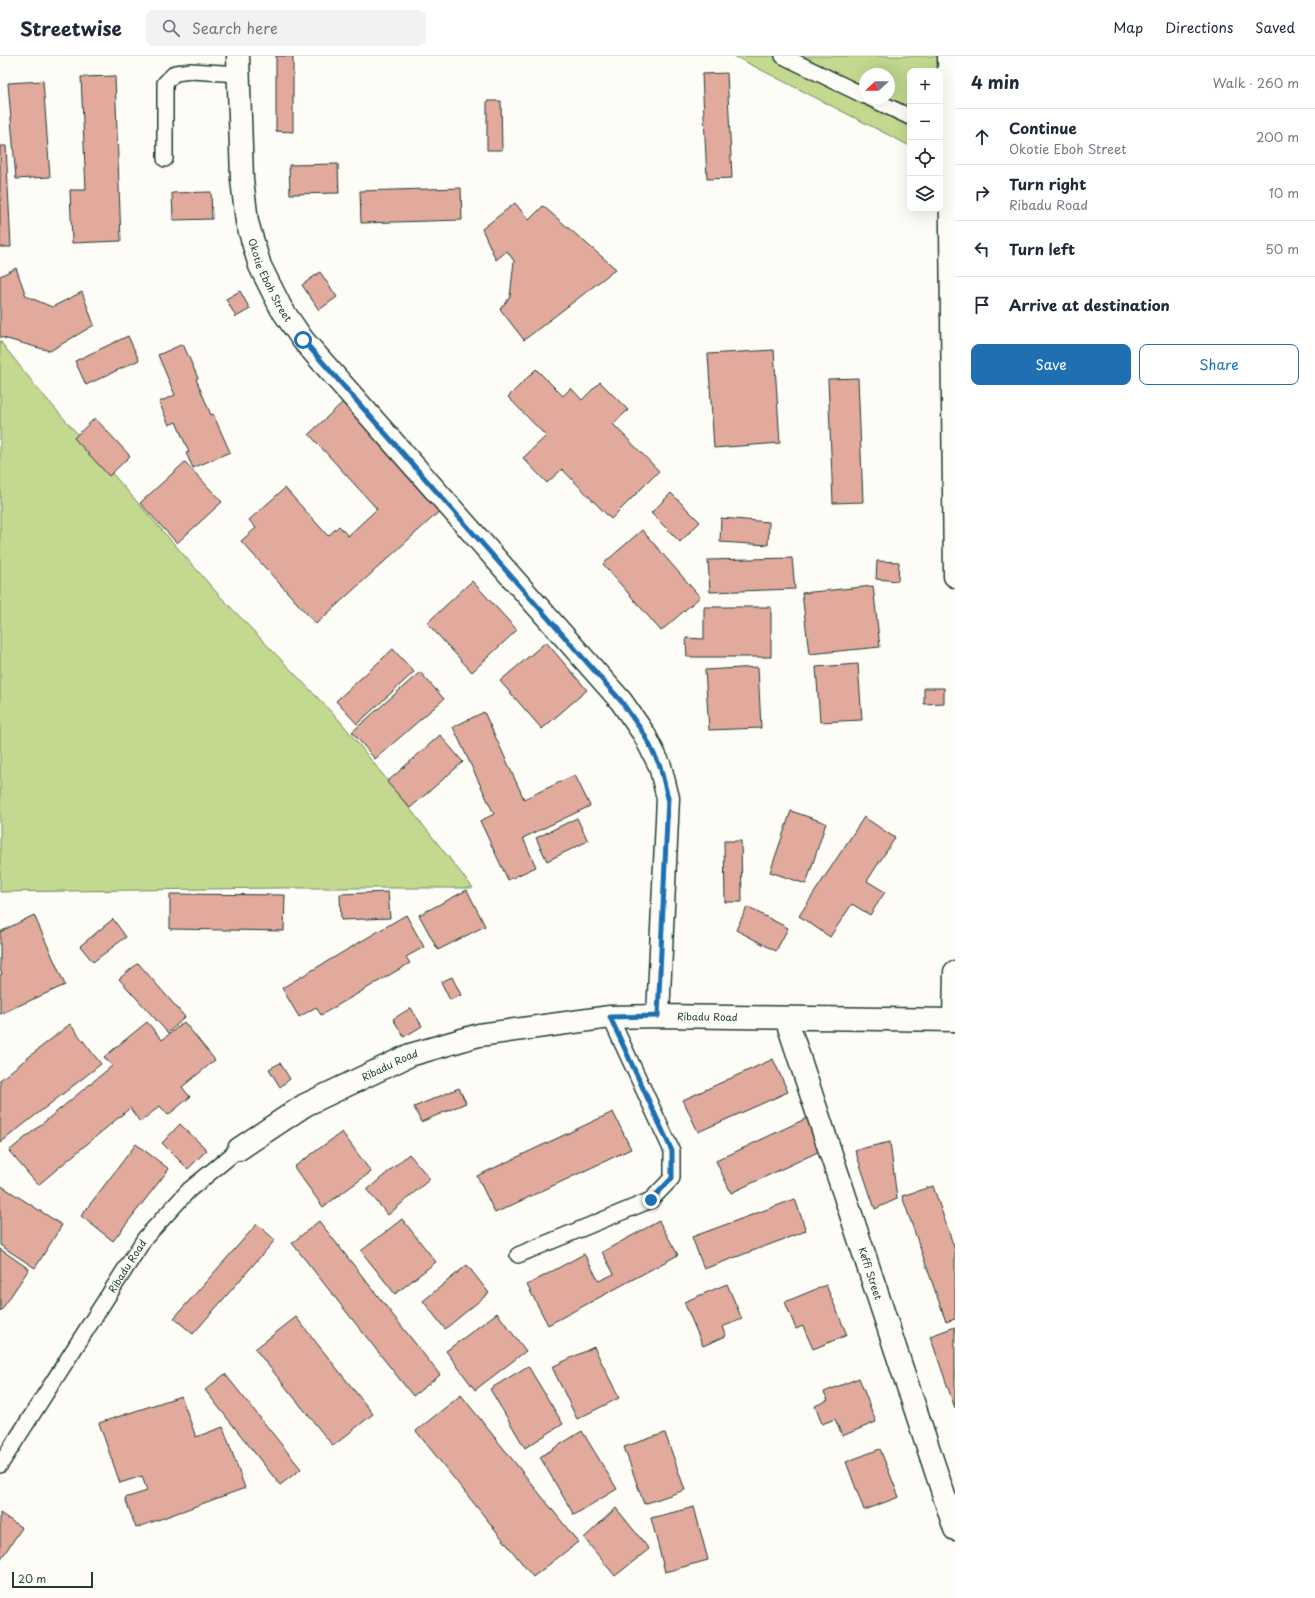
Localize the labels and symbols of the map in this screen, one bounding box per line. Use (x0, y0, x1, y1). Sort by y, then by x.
north arrow (859, 68, 895, 104)
street label: Okotie Eboh Street (245, 236, 296, 324)
route start (294, 331, 312, 349)
street label: Ribadu Road (677, 1008, 738, 1024)
street label: Ribadu Road (359, 1045, 420, 1084)
route end (642, 1191, 660, 1209)
street label: Ribadu Road (104, 1236, 149, 1295)
street label: Keffi Street (855, 1245, 887, 1301)
scale bar (12, 1570, 93, 1589)

